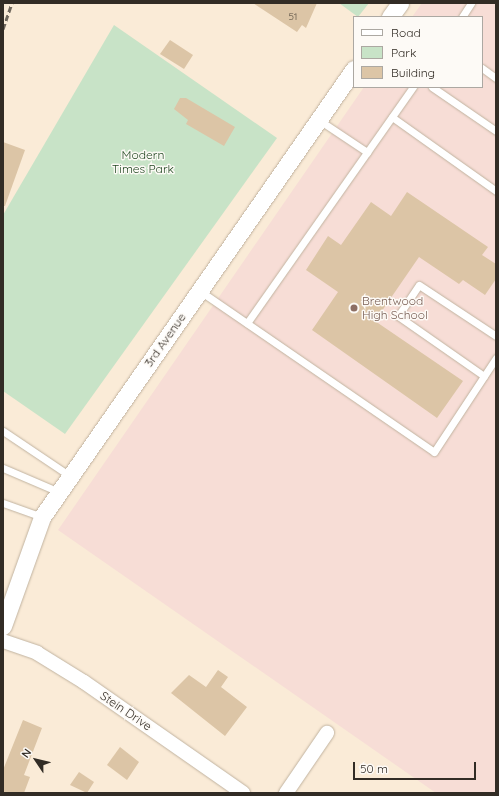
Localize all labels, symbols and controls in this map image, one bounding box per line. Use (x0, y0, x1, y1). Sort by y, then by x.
house number: 51 (288, 11, 298, 23)
legend (353, 16, 483, 88)
text: Road (391, 25, 421, 40)
text: Park (391, 45, 416, 60)
text: Building (391, 65, 435, 80)
park label: Modern Times Park (112, 148, 174, 176)
place label: Brentwood High School (362, 294, 428, 322)
marker: Brentwood High School (349, 303, 359, 313)
street label: 3rd Avenue (141, 310, 189, 370)
street label: Stein Drive (97, 688, 155, 734)
north arrow (16, 740, 56, 780)
text: N (18, 746, 34, 760)
scale bar (355, 754, 478, 780)
text: 50 m (360, 761, 388, 776)

